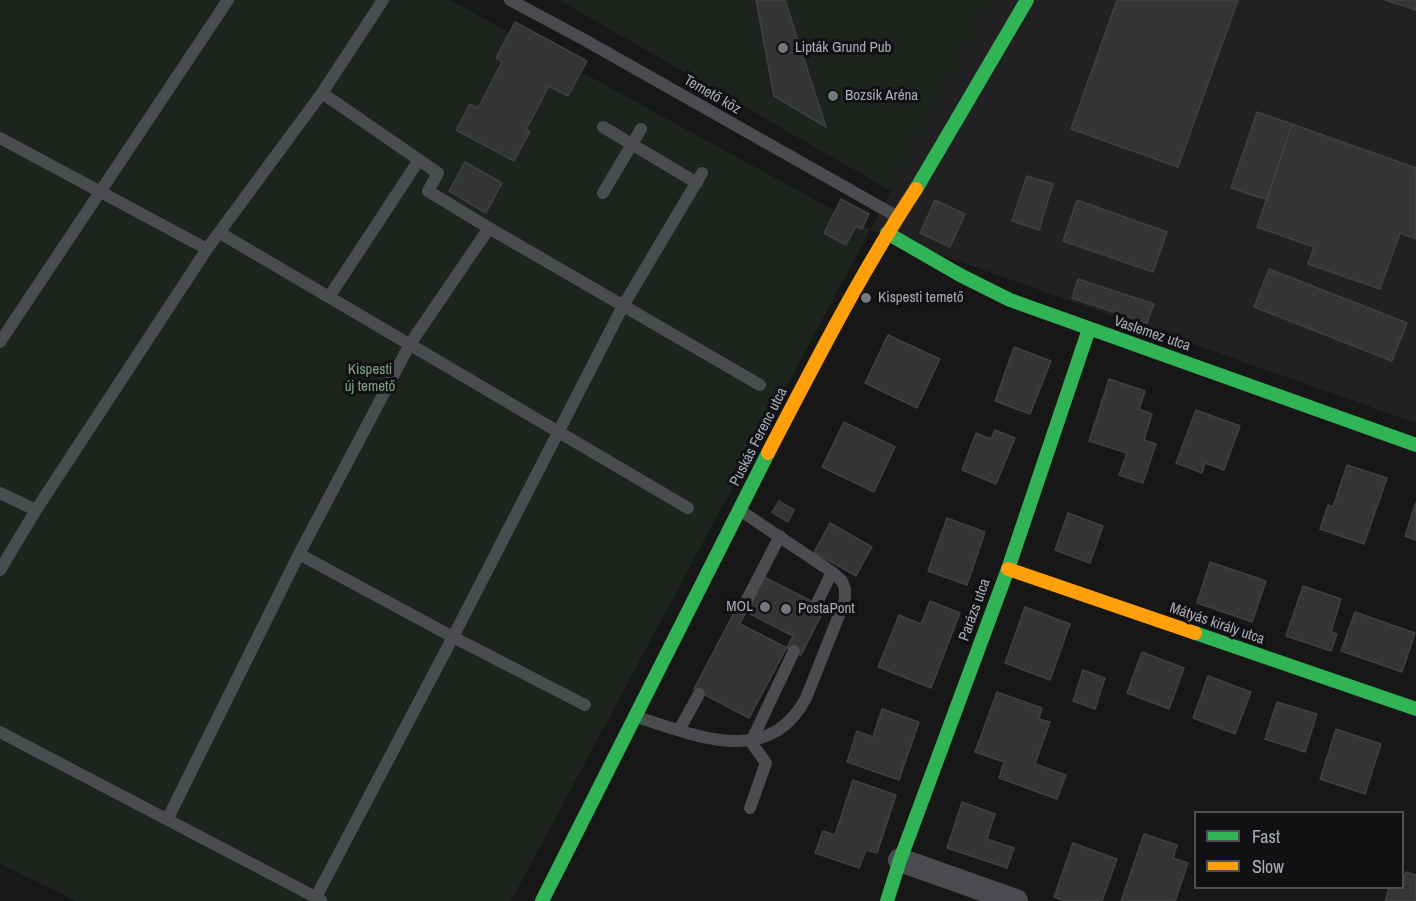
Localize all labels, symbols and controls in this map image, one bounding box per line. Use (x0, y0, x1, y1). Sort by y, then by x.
place label: Lipták Grund Pub (795, 39, 891, 57)
marker: Lipták Grund Pub (776, 41, 790, 55)
street label: Temető köz (680, 71, 744, 119)
place label: Bozsik Aréna (845, 87, 918, 105)
marker: Bozsik Aréna (826, 89, 840, 103)
place label: Kispesti temető (878, 289, 963, 307)
marker: Kispesti temető (859, 291, 873, 305)
street label: Vaslemez utca (1111, 313, 1193, 355)
park label: Kispesti új temető (345, 361, 395, 396)
street label: Puskás Ferenc utca (726, 385, 792, 489)
street label: Parázs utca (955, 576, 995, 644)
place label: MOL (726, 598, 753, 616)
street label: Mátyás király utca (1167, 599, 1267, 649)
marker: MOL (758, 600, 772, 614)
place label: PostaPont (798, 600, 855, 618)
marker: PostaPont (779, 602, 793, 616)
legend (1194, 811, 1404, 889)
text: Fast (1252, 824, 1280, 849)
text: Slow (1252, 854, 1284, 879)

